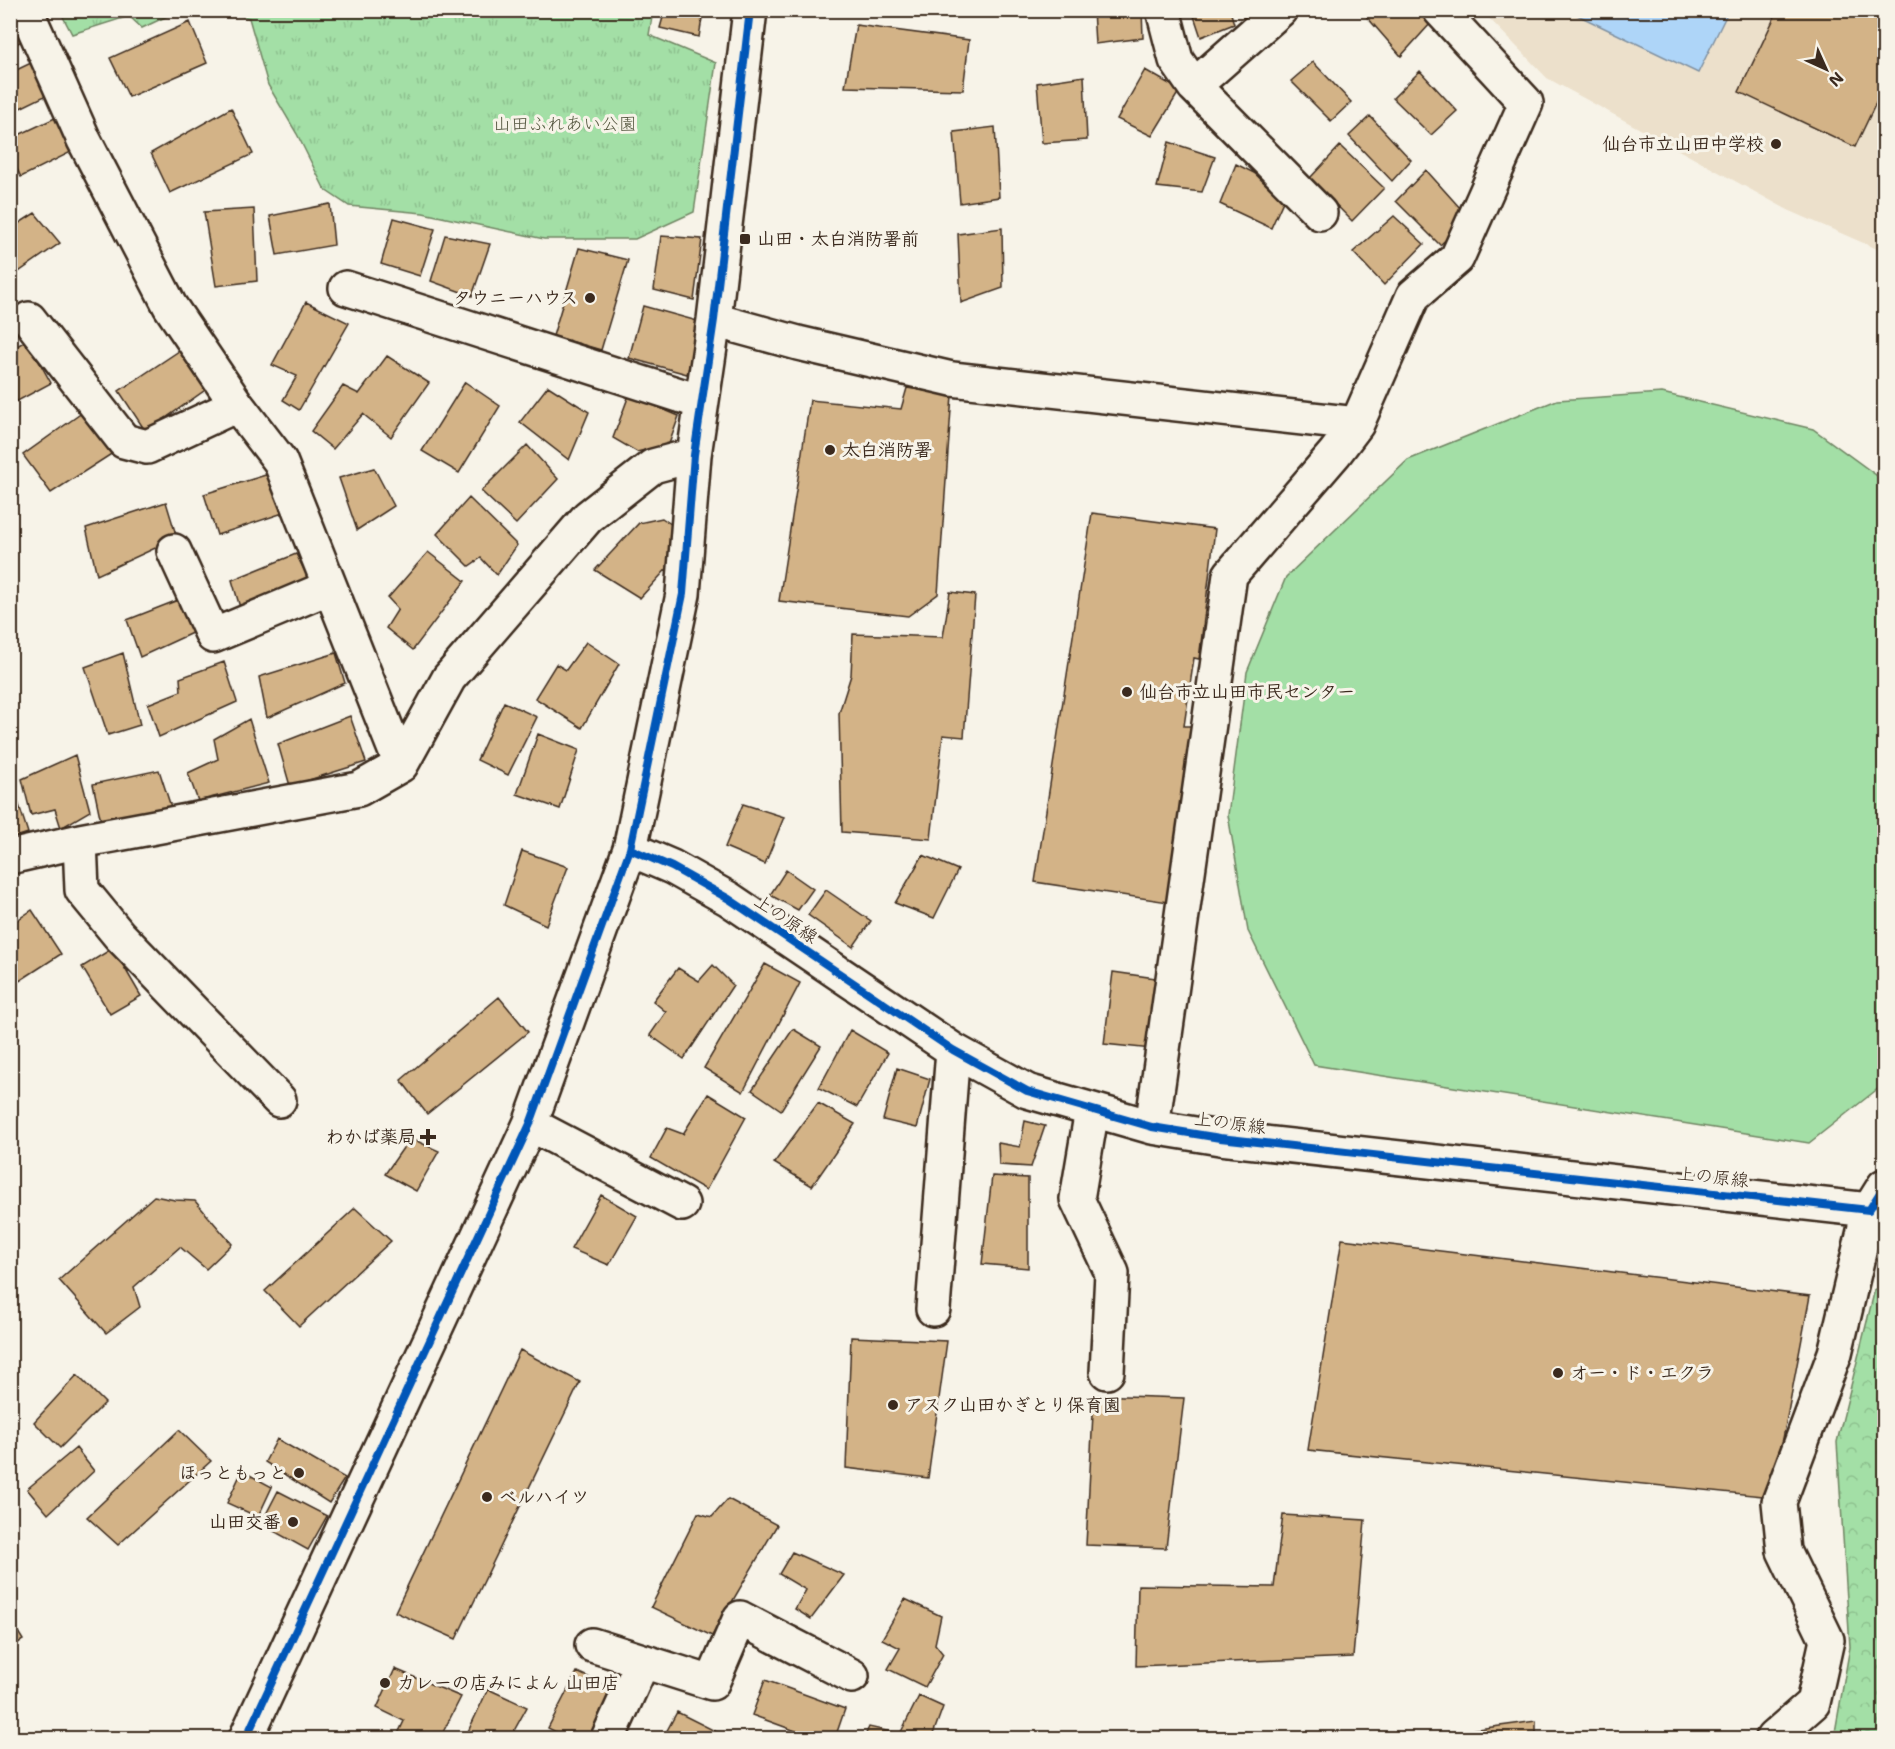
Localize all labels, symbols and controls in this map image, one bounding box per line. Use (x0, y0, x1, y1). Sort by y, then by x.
north arrow (1796, 39, 1856, 99)
text: N (1824, 67, 1848, 91)
park label: 山田ふれあい公園 (493, 112, 637, 136)
place label: 仙台市立山田中学校 (1602, 132, 1764, 156)
marker: 仙台市立山田中学校 (1769, 137, 1783, 151)
place label: 山田・太白消防署前 (757, 227, 919, 251)
marker: 山田・太白消防署前 (738, 232, 752, 246)
place label: タウニーハウス (453, 286, 578, 310)
marker: タウニーハウス (583, 291, 597, 305)
place label: 太白消防署 (842, 438, 932, 462)
marker: 太白消防署 (823, 443, 837, 457)
place label: 仙台市立山田市民センター (1139, 680, 1355, 704)
marker: 仙台市立山田市民センター (1120, 685, 1134, 699)
street label: 上の原線 (749, 889, 823, 949)
street label: 上の原線 (1193, 1107, 1267, 1139)
place label: わかば薬局 (326, 1125, 416, 1149)
marker: わかば薬局 (421, 1130, 435, 1144)
street label: 上の原線 (1676, 1161, 1750, 1193)
place label: オー・ド・エクラ (1570, 1361, 1714, 1385)
marker: オー・ド・エクラ (1551, 1366, 1565, 1380)
place label: アスク山田かぎとり保育園 (905, 1393, 1121, 1417)
marker: アスク山田かぎとり保育園 (886, 1398, 900, 1412)
place label: ほっともっと (179, 1461, 287, 1485)
marker: ほっともっと (292, 1466, 306, 1480)
place label: ベルハイツ (499, 1485, 589, 1509)
marker: ベルハイツ (480, 1490, 494, 1504)
place label: 山田交番 (209, 1510, 281, 1534)
marker: 山田交番 (286, 1515, 300, 1529)
place label: カレーの店みによん 山田店 (397, 1671, 620, 1695)
marker: カレーの店みによん 山田店 (378, 1676, 392, 1690)

